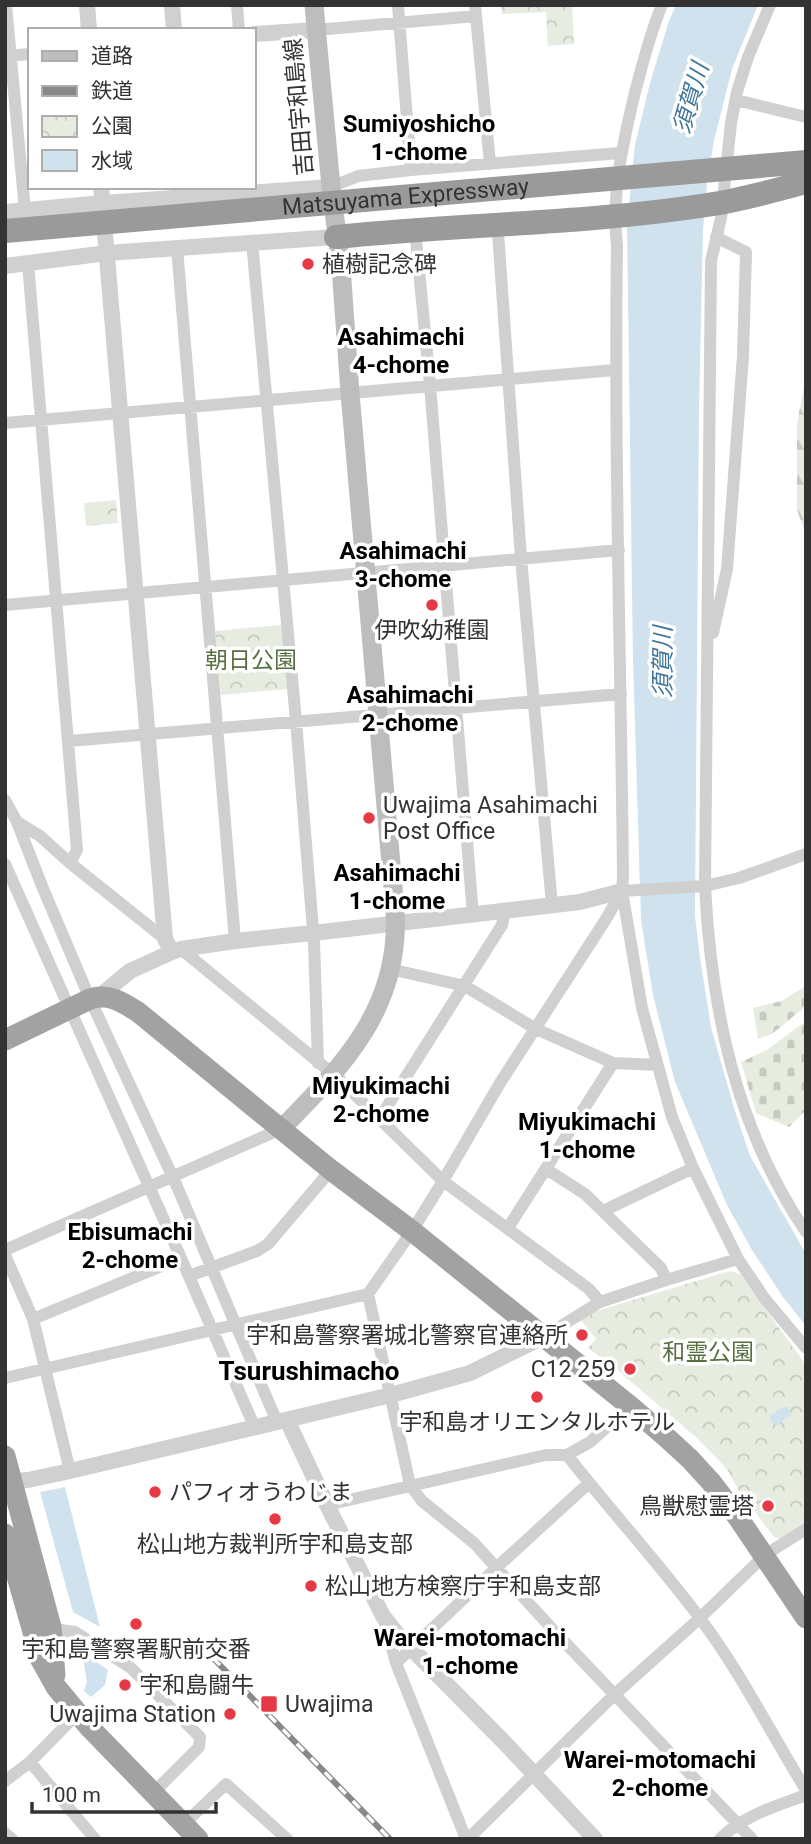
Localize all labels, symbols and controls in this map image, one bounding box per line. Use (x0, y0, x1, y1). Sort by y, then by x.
legend (28, 28, 256, 189)
street label: 吉田宇和島線 (280, 37, 318, 177)
text: 道路 (91, 44, 133, 68)
water label: 須賀川 (668, 57, 715, 136)
text: 鉄道 (91, 79, 133, 103)
district label: Sumiyoshicho 1-chome (343, 110, 495, 166)
text: 公園 (91, 114, 133, 138)
text: 水域 (91, 149, 133, 173)
street label: Matsuyama Expressway (281, 172, 530, 221)
place label: 植樹記念碑 (322, 251, 437, 278)
marker: 植樹記念碑 (300, 256, 316, 272)
district label: Asahimachi 4-chome (337, 323, 465, 379)
district label: Asahimachi 3-chome (339, 537, 467, 593)
marker: 伊吹幼稚園 (424, 597, 440, 613)
place label: 伊吹幼稚園 (375, 617, 490, 644)
water label: 須賀川 (649, 623, 677, 698)
park label: 朝日公園 (205, 647, 297, 674)
district label: Asahimachi 2-chome (346, 681, 474, 737)
place label: Uwajima Asahimachi Post Office (383, 792, 598, 845)
marker: Uwajima Asahimachi Post Office (361, 810, 377, 826)
district label: Asahimachi 1-chome (333, 859, 461, 915)
district label: Miyukimachi 2-chome (312, 1072, 450, 1128)
district label: Miyukimachi 1-chome (518, 1108, 656, 1164)
district label: Ebisumachi 2-chome (67, 1218, 193, 1274)
place label: 宇和島警察署城北警察官連絡所 (246, 1322, 568, 1349)
marker: 宇和島警察署城北警察官連絡所 (574, 1327, 590, 1343)
park label: 和霊公園 (662, 1339, 754, 1366)
district label: Tsurushimacho (219, 1356, 400, 1386)
place label: C12 259 (531, 1356, 616, 1383)
marker: C12 259 (622, 1361, 638, 1377)
marker: 宇和島オリエンタルホテル (529, 1389, 545, 1405)
place label: 宇和島オリエンタルホテル (399, 1409, 675, 1436)
place label: パフィオうわじま (169, 1479, 353, 1506)
marker: パフィオうわじま (147, 1484, 163, 1500)
place label: 鳥獣慰霊塔 (639, 1493, 754, 1520)
marker: 鳥獣慰霊塔 (760, 1498, 776, 1514)
marker: 松山地方裁判所宇和島支部 (267, 1511, 283, 1527)
place label: 松山地方裁判所宇和島支部 (137, 1531, 413, 1558)
place label: 松山地方検察庁宇和島支部 (325, 1573, 601, 1600)
marker: 松山地方検察庁宇和島支部 (303, 1578, 319, 1594)
marker: 宇和島警察署駅前交番 (128, 1616, 144, 1632)
district label: Warei-motomachi 1-chome (374, 1624, 566, 1680)
place label: 宇和島警察署駅前交番 (21, 1636, 251, 1663)
place label: 宇和島闘牛 (139, 1672, 254, 1699)
marker: 宇和島闘牛 (117, 1677, 133, 1693)
place label: Uwajima (285, 1691, 374, 1718)
marker: Uwajima (259, 1694, 279, 1714)
place label: Uwajima Station (49, 1701, 216, 1728)
marker: Uwajima Station (222, 1706, 238, 1722)
district label: Warei-motomachi 2-chome (564, 1746, 756, 1802)
scale bar (32, 1770, 215, 1814)
text: 100 m (42, 1783, 101, 1807)

